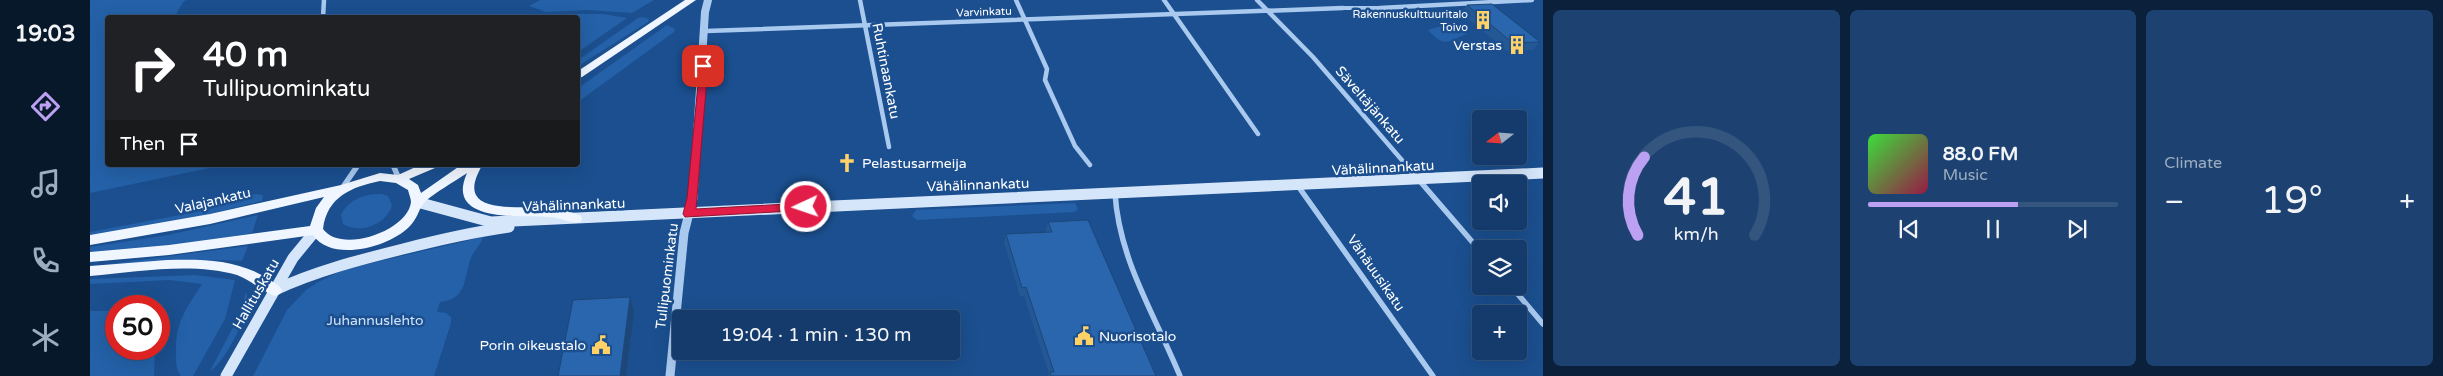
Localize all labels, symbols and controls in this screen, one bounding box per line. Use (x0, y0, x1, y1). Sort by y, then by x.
street label: Varvinkatu (956, 5, 1012, 19)
place label: Rakennuskulttuuritalo Toivo (1353, 8, 1468, 34)
building icon: Rakennuskulttuuritalo Toivo (1472, 9, 1494, 31)
text: 19:03 (15, 21, 75, 47)
street label: Ruhtinaankatu (868, 22, 904, 120)
text: 40 m (203, 34, 288, 76)
building icon: Verstas (1506, 34, 1528, 56)
icon: right (120, 35, 185, 100)
place label: Verstas (1453, 37, 1502, 54)
pin (682, 45, 724, 87)
icon: arrive (689, 52, 717, 80)
street label: Säveltäjänkatu (1332, 63, 1408, 147)
text: Tullipuominkatu (203, 76, 370, 102)
icon: directions (28, 89, 63, 124)
north arrow (1472, 110, 1528, 165)
map controls (1472, 110, 1527, 360)
icon: arrive (175, 130, 203, 158)
text: Then (120, 133, 165, 155)
text: 88.0 FM (1943, 143, 2018, 165)
church icon: Pelastusarmeija (836, 152, 858, 174)
text: Climate (2164, 153, 2222, 173)
place label: Pelastusarmeija (862, 155, 967, 172)
street label: Vähälinnankatu (1331, 157, 1435, 179)
text: Music (1943, 165, 1988, 185)
icon: music (28, 166, 63, 201)
text: 41 (1664, 166, 1729, 229)
street label: Vähälinnankatu (926, 175, 1030, 195)
button: sound (1472, 175, 1527, 230)
text: 19° (2261, 178, 2323, 224)
position arrow (779, 180, 831, 232)
street label: Valajankatu (173, 184, 253, 218)
text: − (2164, 185, 2184, 219)
text: + (2399, 185, 2415, 219)
street label: Vähälinnankatu (522, 195, 626, 215)
icon: previous (1895, 215, 1923, 243)
icon: pause (1979, 215, 2007, 243)
icon: next (2063, 215, 2091, 243)
street label: Tullipuominkatu (652, 222, 682, 330)
text: km/h (1674, 224, 1719, 245)
street label: Vähäuusikatu (1343, 231, 1409, 315)
button: layers (1472, 240, 1527, 295)
icon: phone (28, 243, 63, 278)
street label: Hallituskatu (229, 256, 283, 332)
speed limit sign: 50 (105, 295, 170, 360)
button: + (1472, 305, 1527, 360)
park label: Juhannuslehto (326, 312, 424, 329)
icon: climate (28, 320, 63, 355)
text: 19:04 · 1 min · 130 m (720, 324, 912, 346)
public building icon: Nuorisotalo (1073, 325, 1095, 347)
place label: Nuorisotalo (1099, 328, 1176, 345)
public building icon: Porin oikeustalo (590, 334, 612, 356)
place label: Porin oikeustalo (479, 337, 586, 354)

